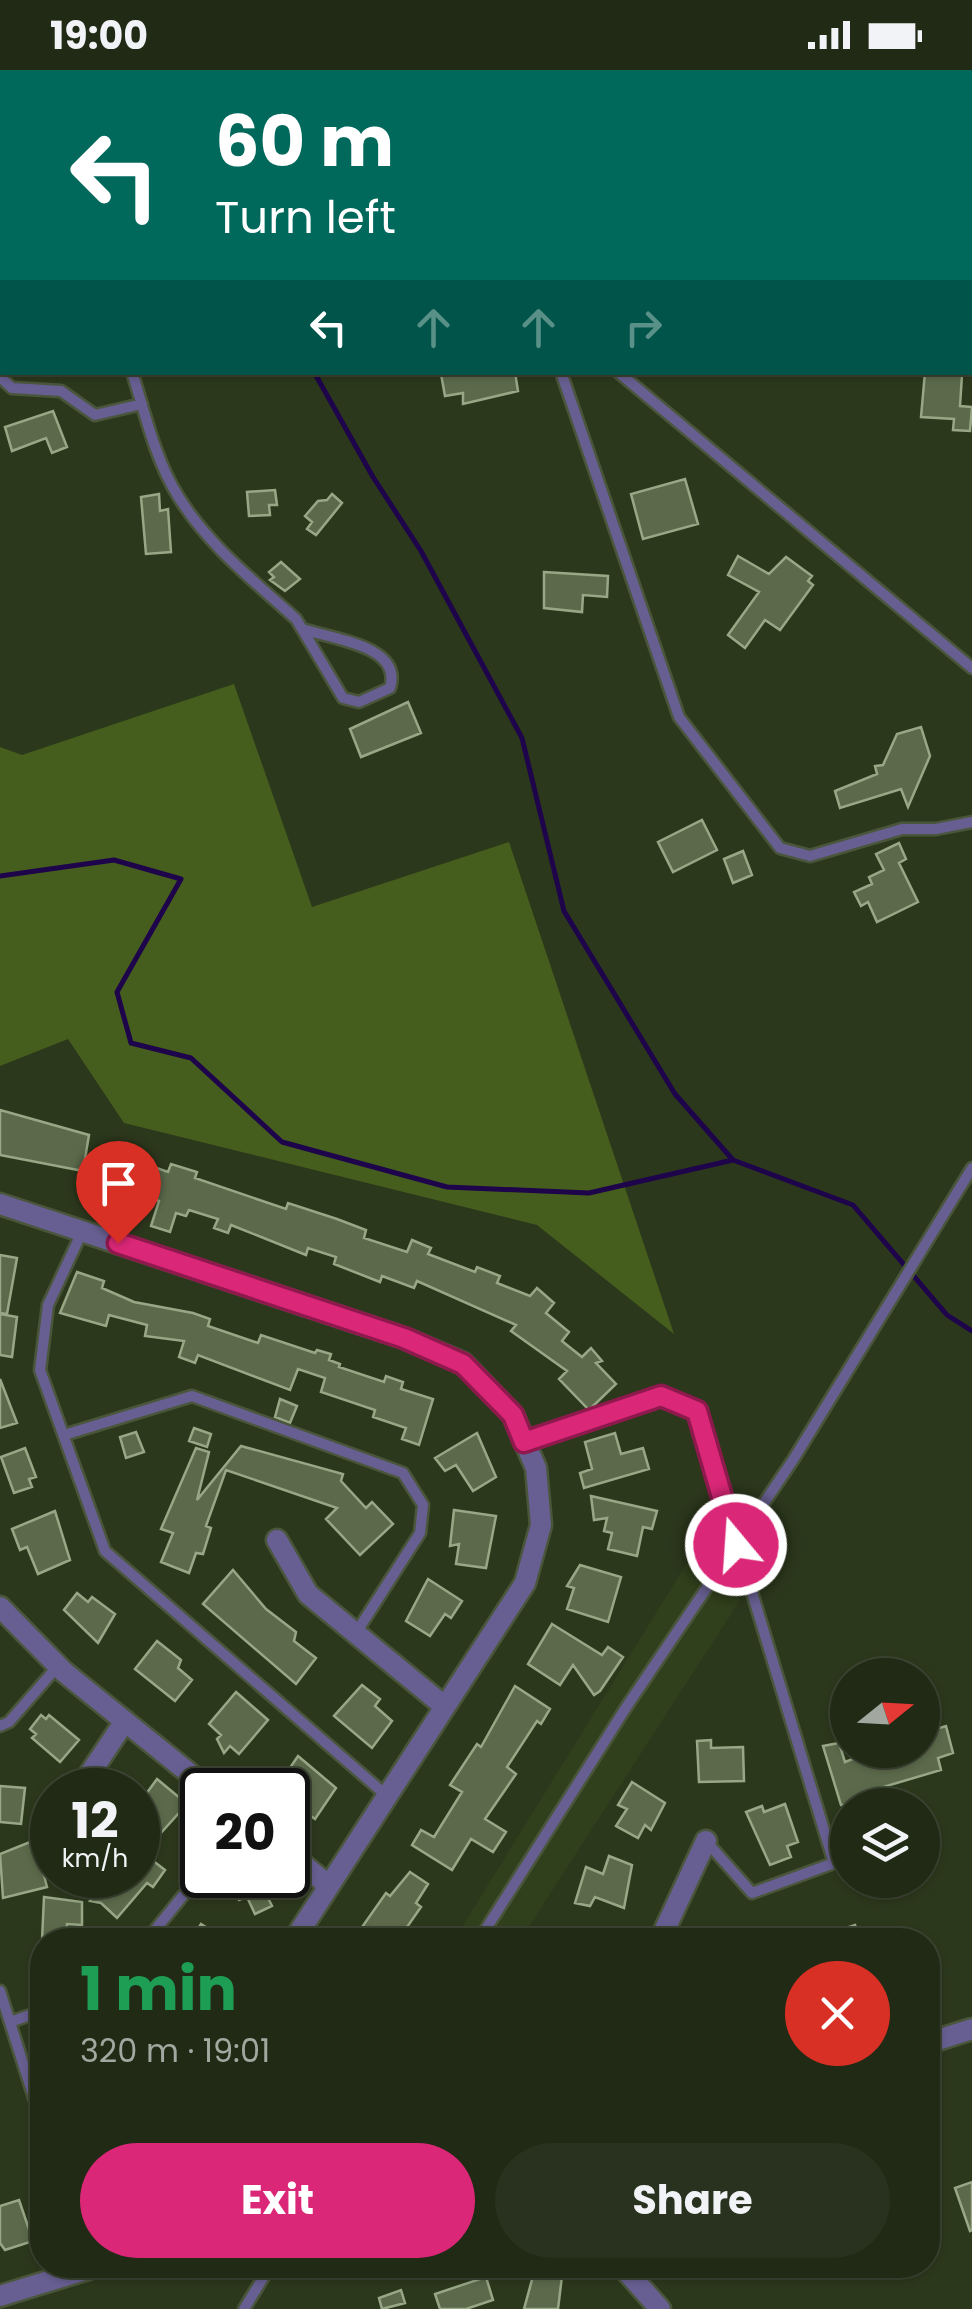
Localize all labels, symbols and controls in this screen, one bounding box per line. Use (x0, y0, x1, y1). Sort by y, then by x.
text: 19:00 (50, 9, 148, 62)
text: 60 m (215, 92, 394, 191)
icon: left (50, 110, 180, 240)
text: Turn left (215, 186, 396, 249)
icon: left (301, 300, 356, 355)
icon: ahead (406, 300, 461, 355)
icon: ahead (511, 300, 566, 355)
icon: right (616, 300, 671, 355)
pin (76, 1141, 161, 1244)
icon: arrive (91, 1156, 146, 1211)
position arrow (684, 1493, 788, 1597)
north arrow (830, 1658, 940, 1768)
map controls (830, 1658, 940, 1898)
speed limit sign: 20 (180, 1768, 310, 1898)
text: 12 (71, 1785, 119, 1856)
button: layers (830, 1788, 940, 1898)
text: km/h (62, 1841, 128, 1876)
text: 1 min (80, 1947, 237, 2031)
button: close (785, 1961, 890, 2066)
text: 320 m · 19:01 (80, 2028, 270, 2073)
button: Exit (80, 2143, 475, 2258)
button: Share (495, 2143, 890, 2258)

